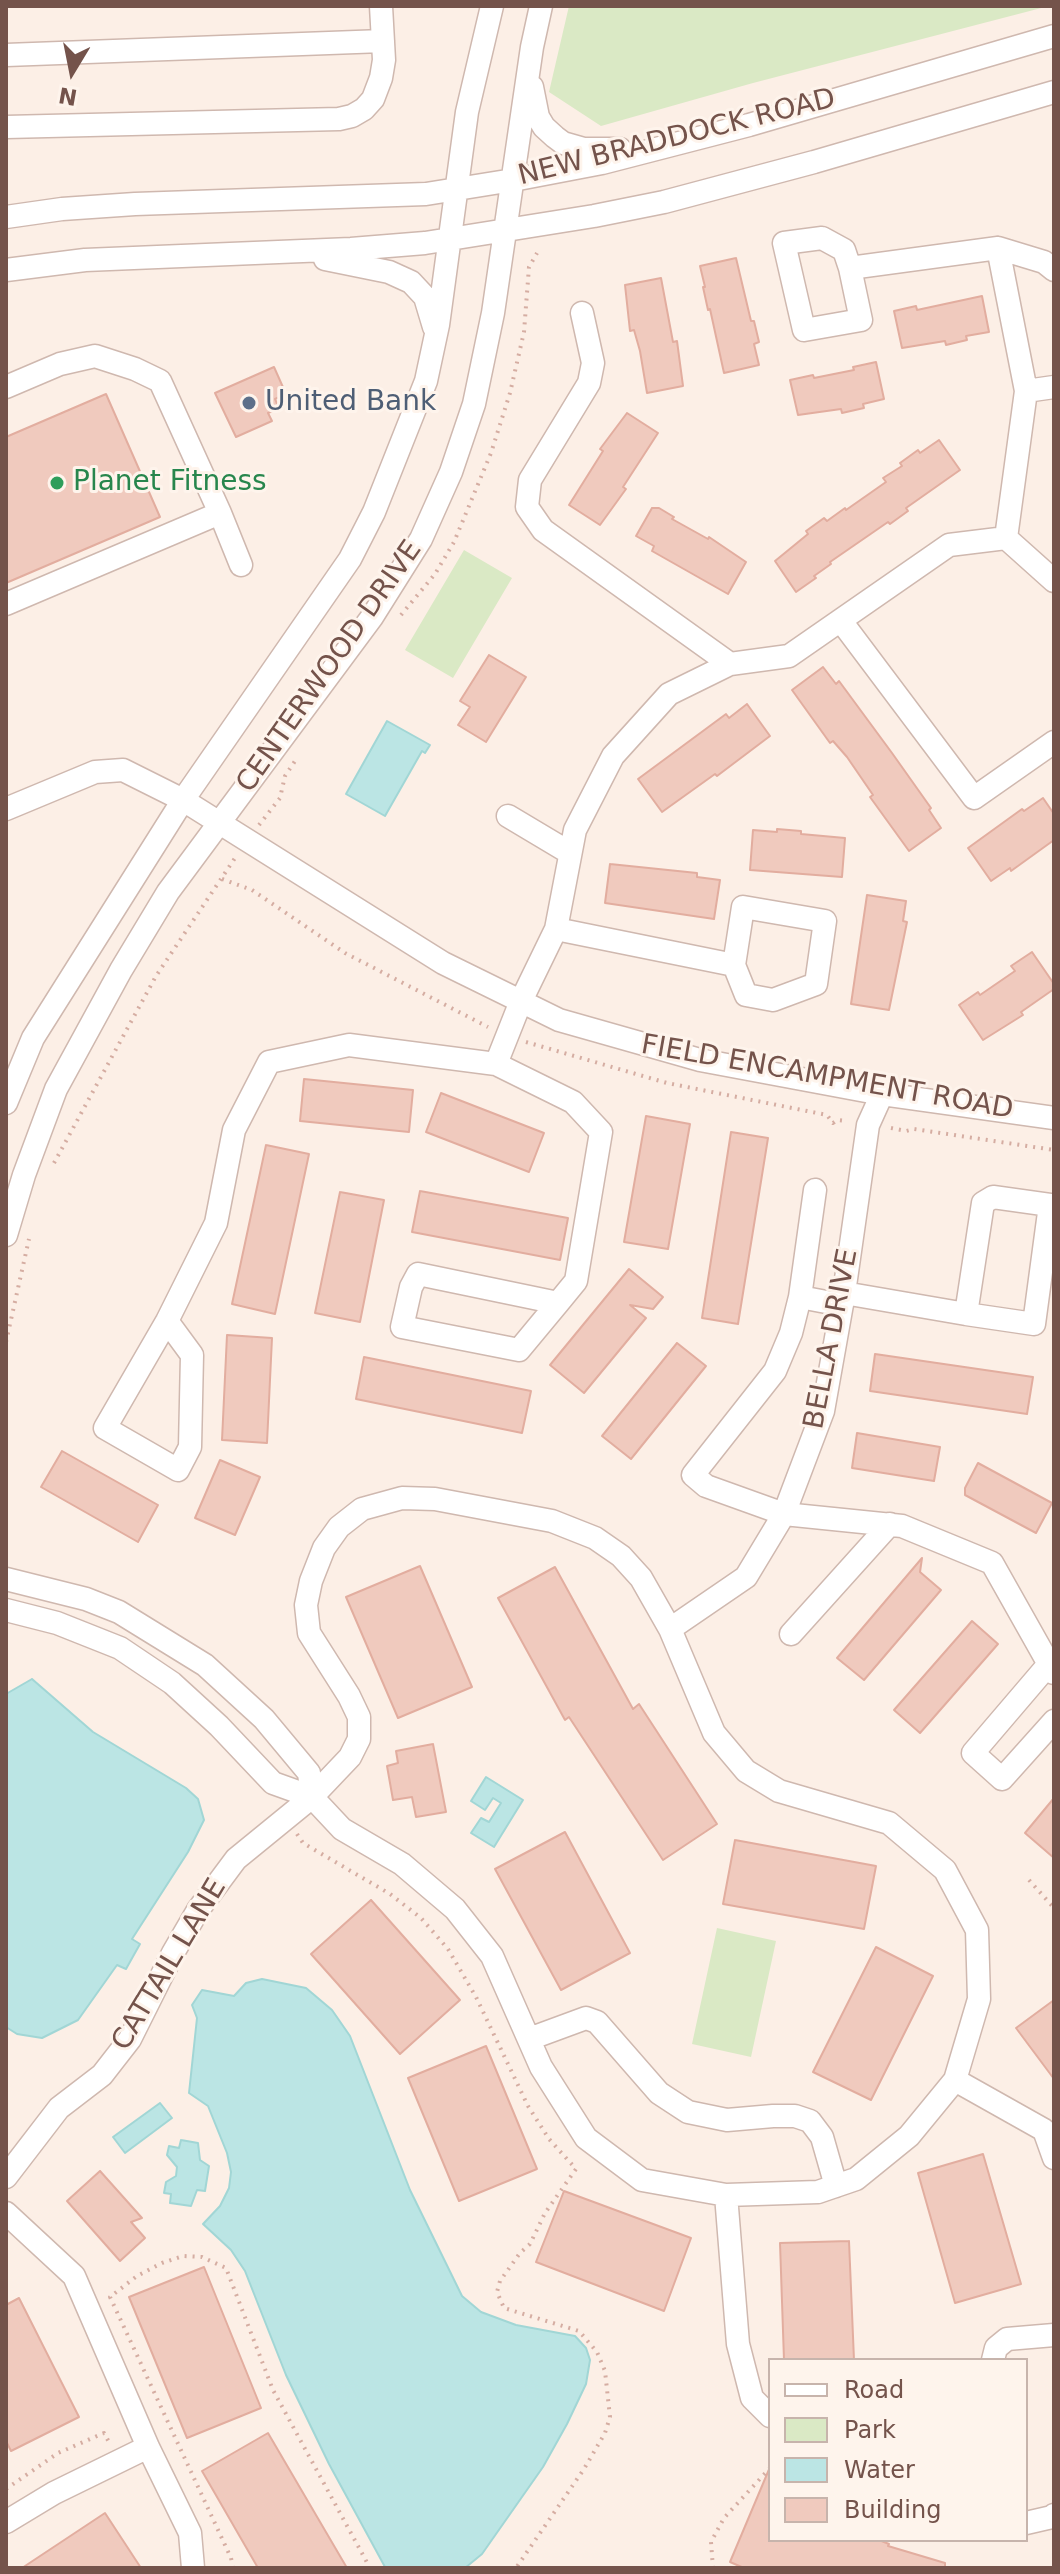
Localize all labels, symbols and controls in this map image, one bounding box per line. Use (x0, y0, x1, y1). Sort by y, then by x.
north arrow (32, 32, 112, 112)
text: N (57, 82, 79, 110)
street label: NEW BRADDOCK ROAD (515, 82, 839, 194)
place label: United Bank (265, 386, 436, 420)
marker: United Bank (240, 394, 258, 412)
place label: Planet Fitness (73, 466, 267, 500)
marker: Planet Fitness (48, 474, 66, 492)
street label: CENTERWOOD DRIVE (230, 535, 430, 799)
street label: FIELD ENCAMPMENT ROAD (638, 1029, 1016, 1127)
street label: BELLA DRIVE (798, 1246, 866, 1432)
street label: CATTAIL LANE (106, 1873, 234, 2057)
legend (768, 2358, 1028, 2542)
text: Road (844, 2376, 904, 2404)
text: Park (844, 2416, 896, 2444)
text: Water (844, 2456, 915, 2484)
text: Building (844, 2496, 941, 2524)

